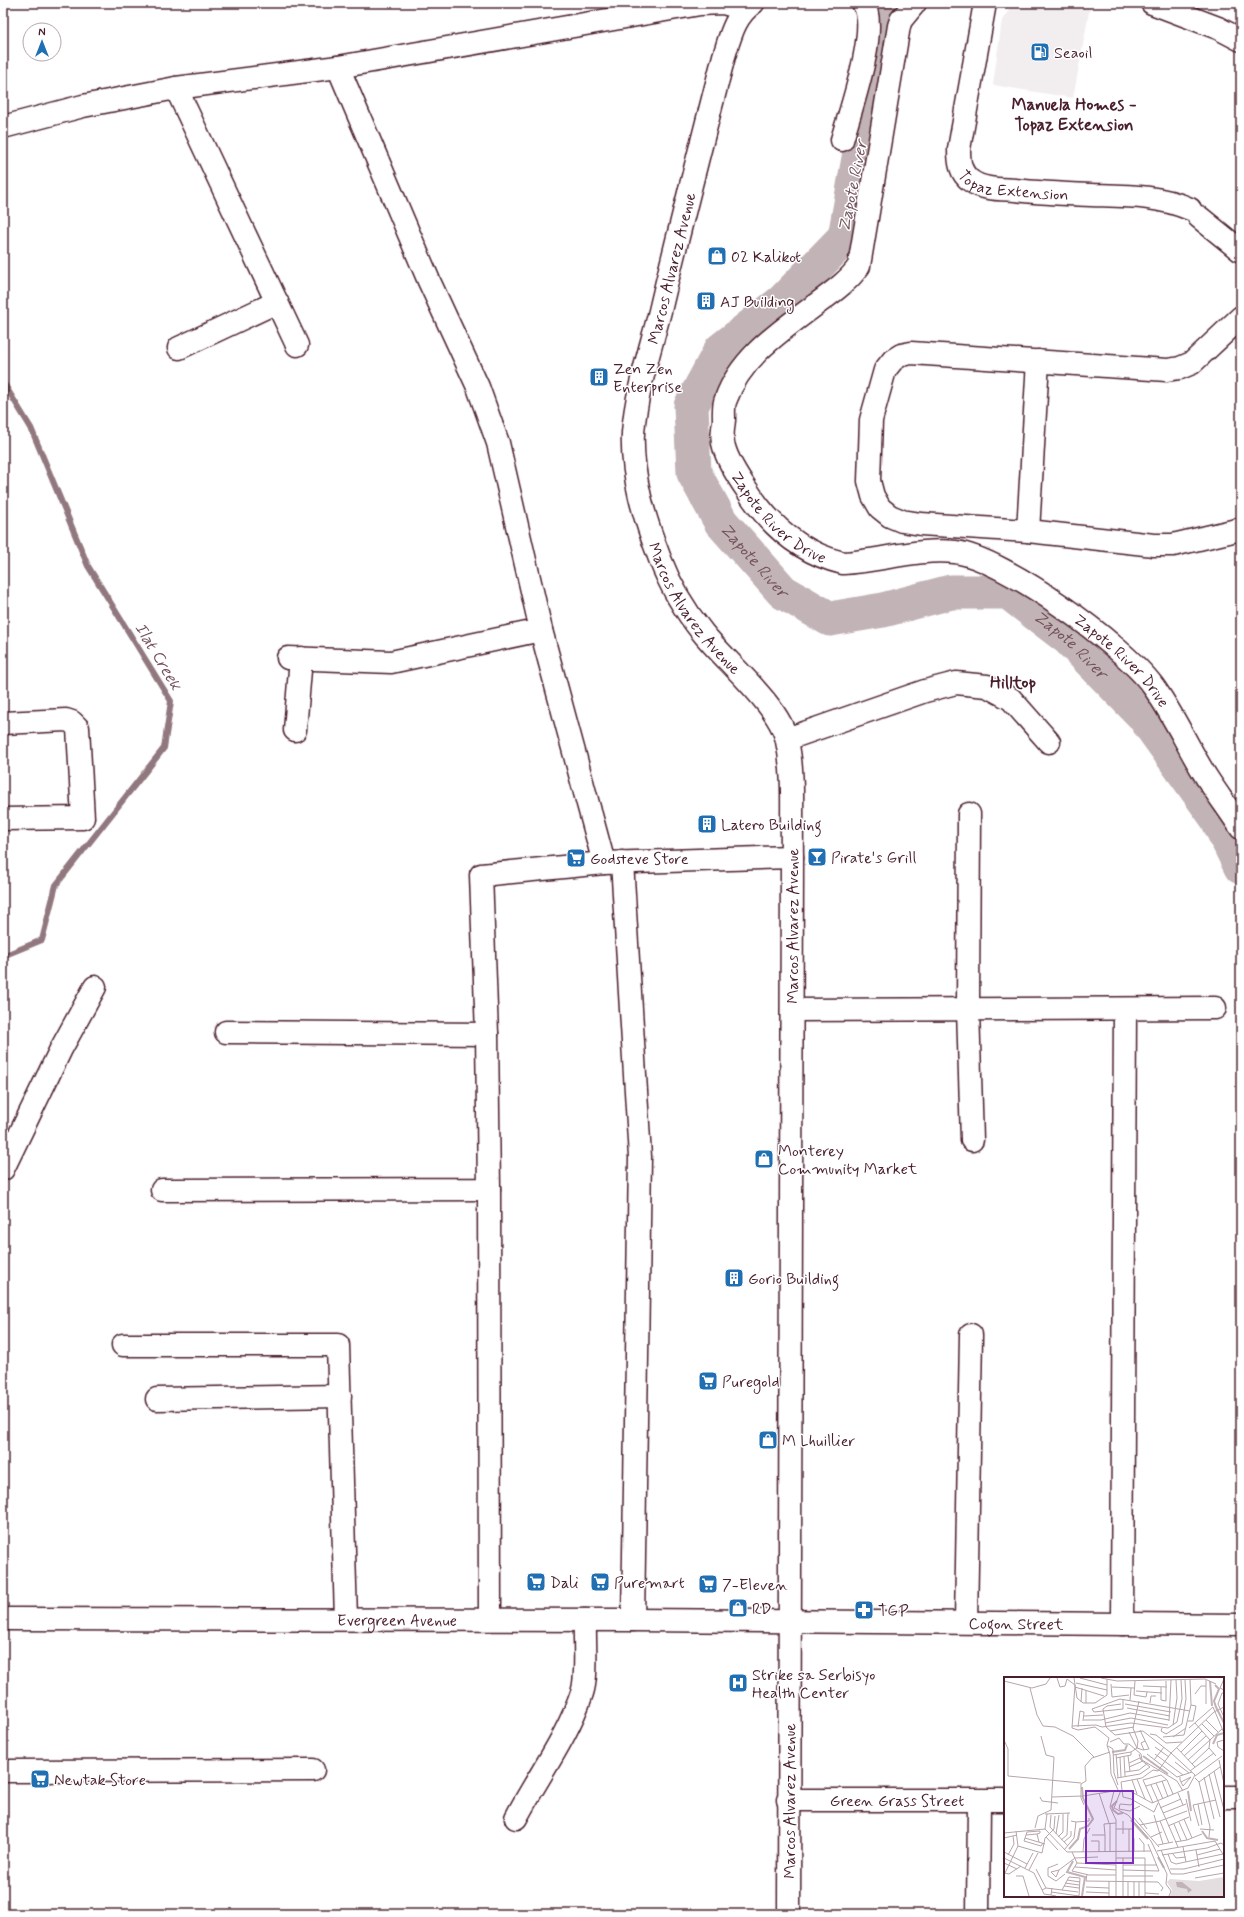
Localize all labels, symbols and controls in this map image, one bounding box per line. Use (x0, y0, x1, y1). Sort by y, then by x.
north arrow (22, 22, 62, 62)
text: N (38, 26, 46, 40)
fuel station icon: Seaoil (1029, 41, 1051, 63)
place label: Seaoil (1054, 43, 1093, 64)
district label: Manuela Homes - Topaz Extension (1011, 94, 1137, 136)
water label: Zapote River (833, 136, 873, 234)
street label: Topaz Extension (952, 166, 1069, 206)
street label: Marcos Alvarez Avenue (643, 190, 702, 346)
shop icon: 02 Kalikot (706, 245, 728, 267)
place label: 02 Kalikot (731, 247, 801, 268)
building icon: AJ Building (695, 290, 717, 312)
place label: AJ Building (720, 292, 795, 314)
place label: Zen Zen Enterprise (613, 359, 682, 398)
building icon: Zen Zen Enterprise (588, 366, 610, 388)
street label: Zapote River Drive (730, 463, 836, 563)
water label: Zapote River (717, 517, 795, 599)
street label: Marcos Alvarez Avenue (643, 540, 745, 680)
water label: Zapote River (1029, 606, 1114, 686)
street label: Zapote River Drive (1069, 610, 1173, 712)
water label: Ilat Creek (129, 619, 188, 696)
district label: Hilltop (990, 672, 1037, 694)
building icon: Latero Building (696, 813, 718, 835)
place label: Latero Building (721, 815, 822, 837)
bar icon: Pirate's Grill (806, 846, 828, 868)
supermarket icon: Godsteve Store (565, 847, 587, 869)
street label: Marcos Alvarez Avenue (783, 848, 804, 1004)
place label: Pirate's Grill (831, 848, 916, 869)
place label: Godsteve Store (590, 849, 689, 870)
place label: Monterey Community Market (778, 1141, 918, 1180)
shop icon: Monterey Community Market (753, 1148, 775, 1170)
building icon: Gorio Building (723, 1267, 745, 1289)
place label: Gorio Building (748, 1269, 839, 1291)
supermarket icon: Puregold (697, 1370, 719, 1392)
place label: Puregold (722, 1372, 780, 1394)
shop icon: M Lhuillier (757, 1429, 779, 1451)
place label: M Lhuillier (782, 1431, 855, 1452)
supermarket icon: Dali (525, 1571, 547, 1593)
supermarket icon: Puremart (589, 1571, 611, 1593)
place label: Dali (550, 1573, 579, 1594)
place label: Puremart (614, 1573, 685, 1594)
supermarket icon: 7-Eleven (697, 1573, 719, 1595)
place label: 7-Eleven (722, 1575, 788, 1596)
shop icon: RD (727, 1597, 749, 1619)
place label: RD (752, 1599, 772, 1620)
pharmacy icon: TGP (853, 1599, 875, 1621)
place label: TGP (878, 1601, 909, 1622)
street label: Evergreen Avenue (337, 1611, 457, 1633)
street label: Cogon Street (969, 1614, 1064, 1636)
place label: Strike sa Serbisyo Health Center (752, 1665, 875, 1704)
hospital icon: Strike sa Serbisyo Health Center (727, 1672, 749, 1694)
inset map (1004, 1677, 1224, 1897)
street label: Marcos Alvarez Avenue (780, 1723, 801, 1879)
supermarket icon: Newtak Store (29, 1768, 51, 1790)
place label: Newtak Store (54, 1770, 146, 1791)
street label: Green Grass Street (830, 1791, 964, 1812)

